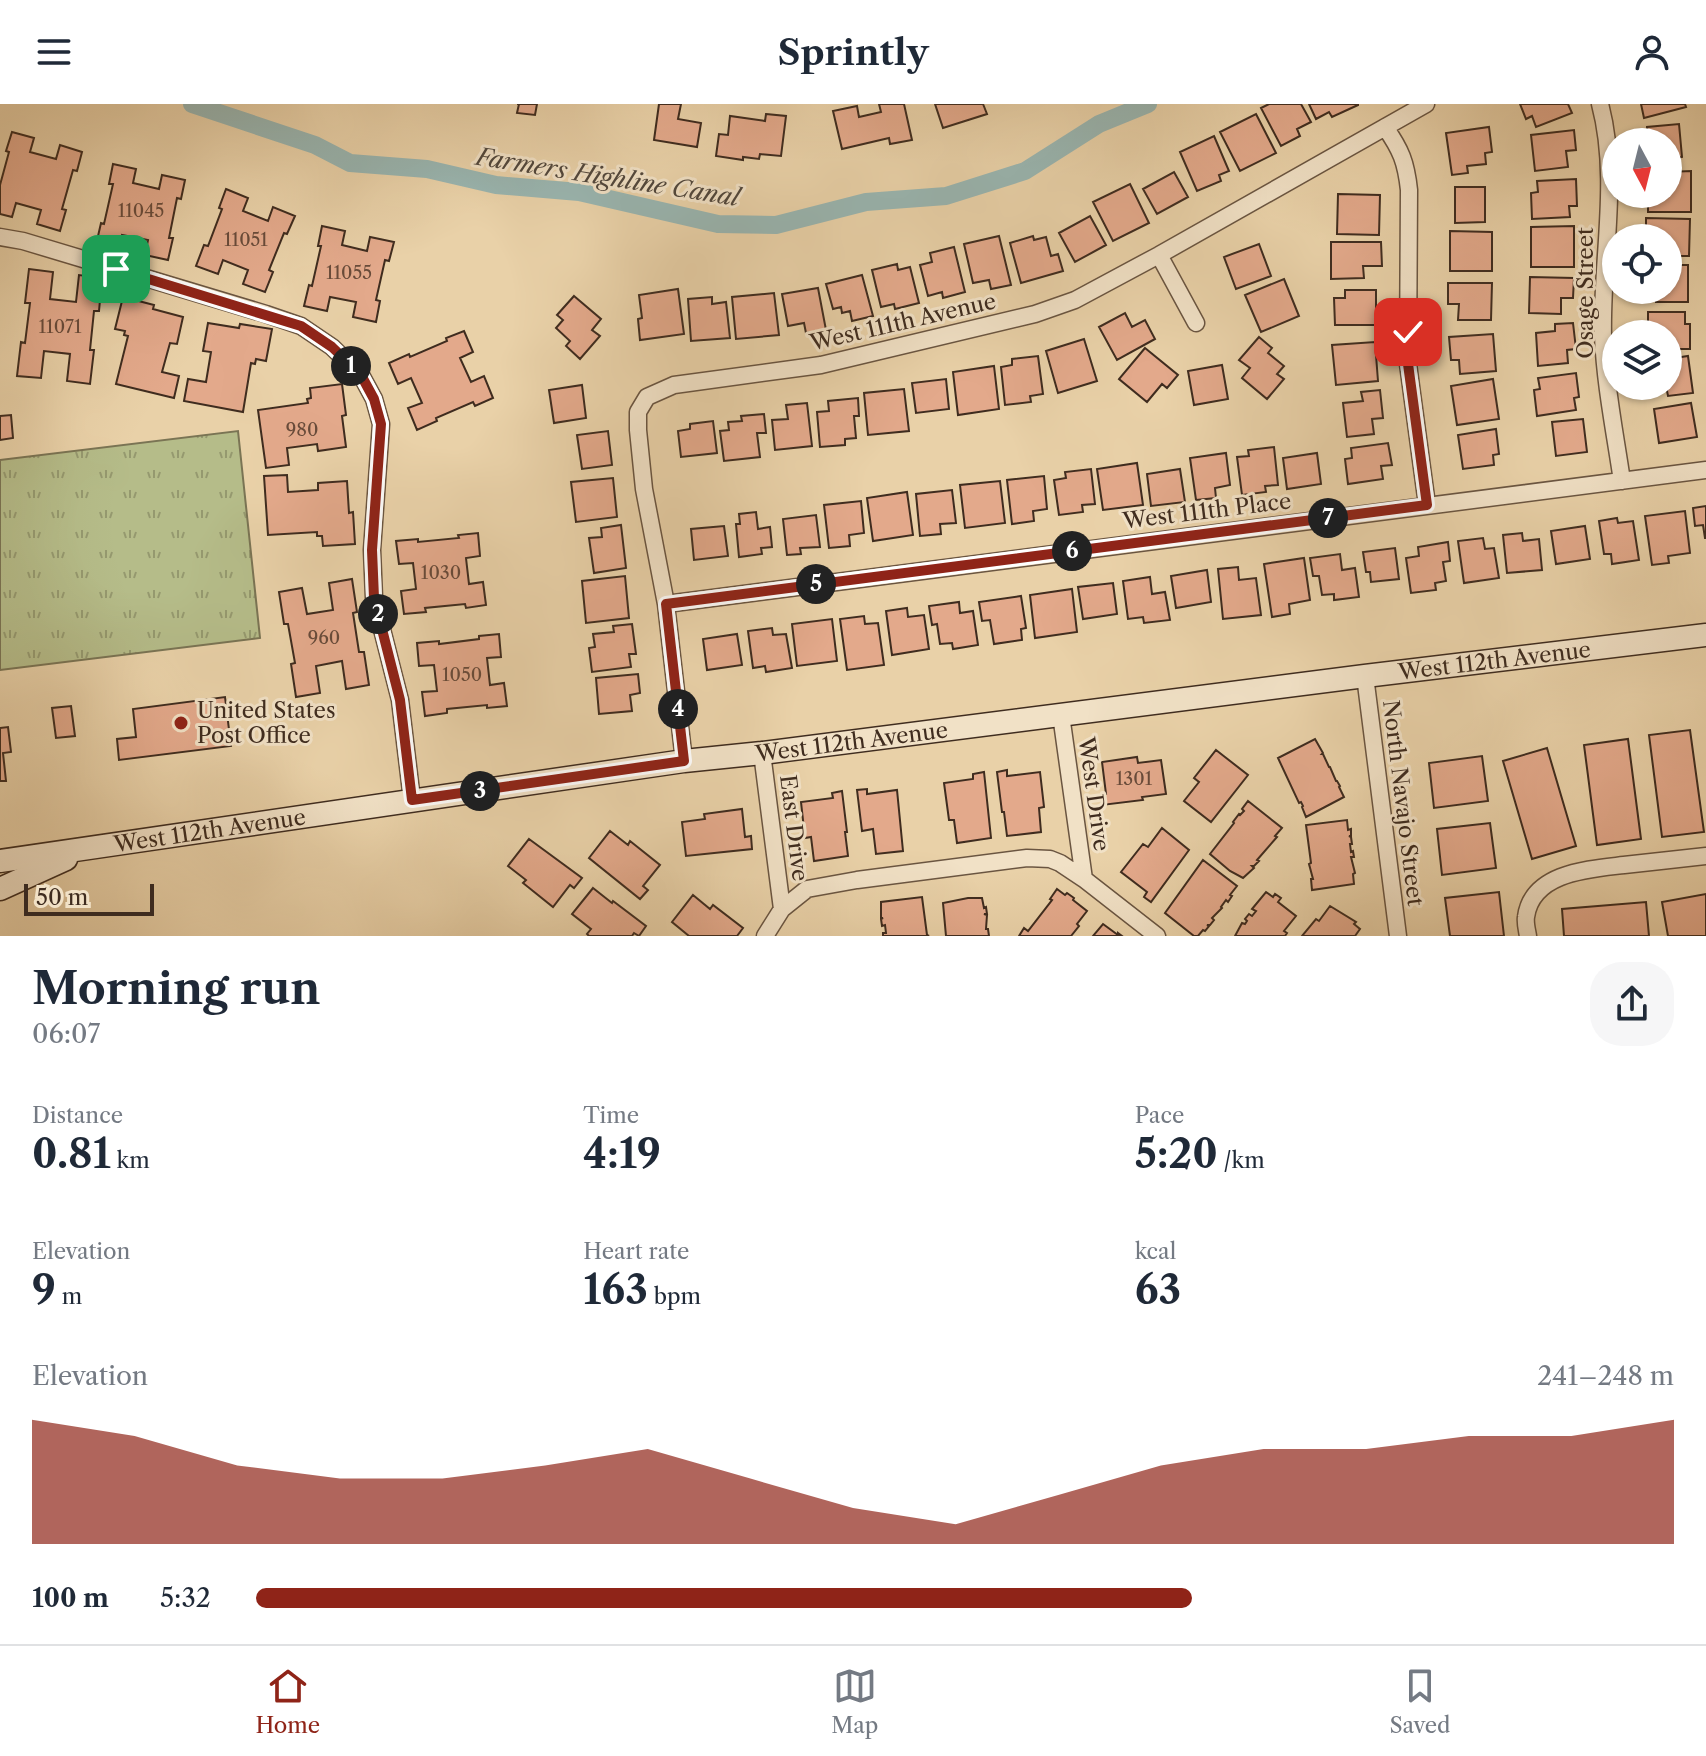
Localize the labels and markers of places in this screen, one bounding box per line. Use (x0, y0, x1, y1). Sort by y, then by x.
pin (82, 235, 150, 303)
pin (1374, 298, 1442, 366)
pin: 1 (331, 346, 371, 386)
pin: 7 (1308, 498, 1348, 538)
pin: 6 (1052, 531, 1092, 571)
pin: 5 (796, 564, 836, 604)
pin: 2 (358, 594, 398, 634)
pin: 4 (658, 689, 698, 729)
place label: United States Post Office (197, 697, 335, 749)
marker: United States Post Office (172, 714, 190, 732)
pin: 3 (460, 771, 500, 811)

